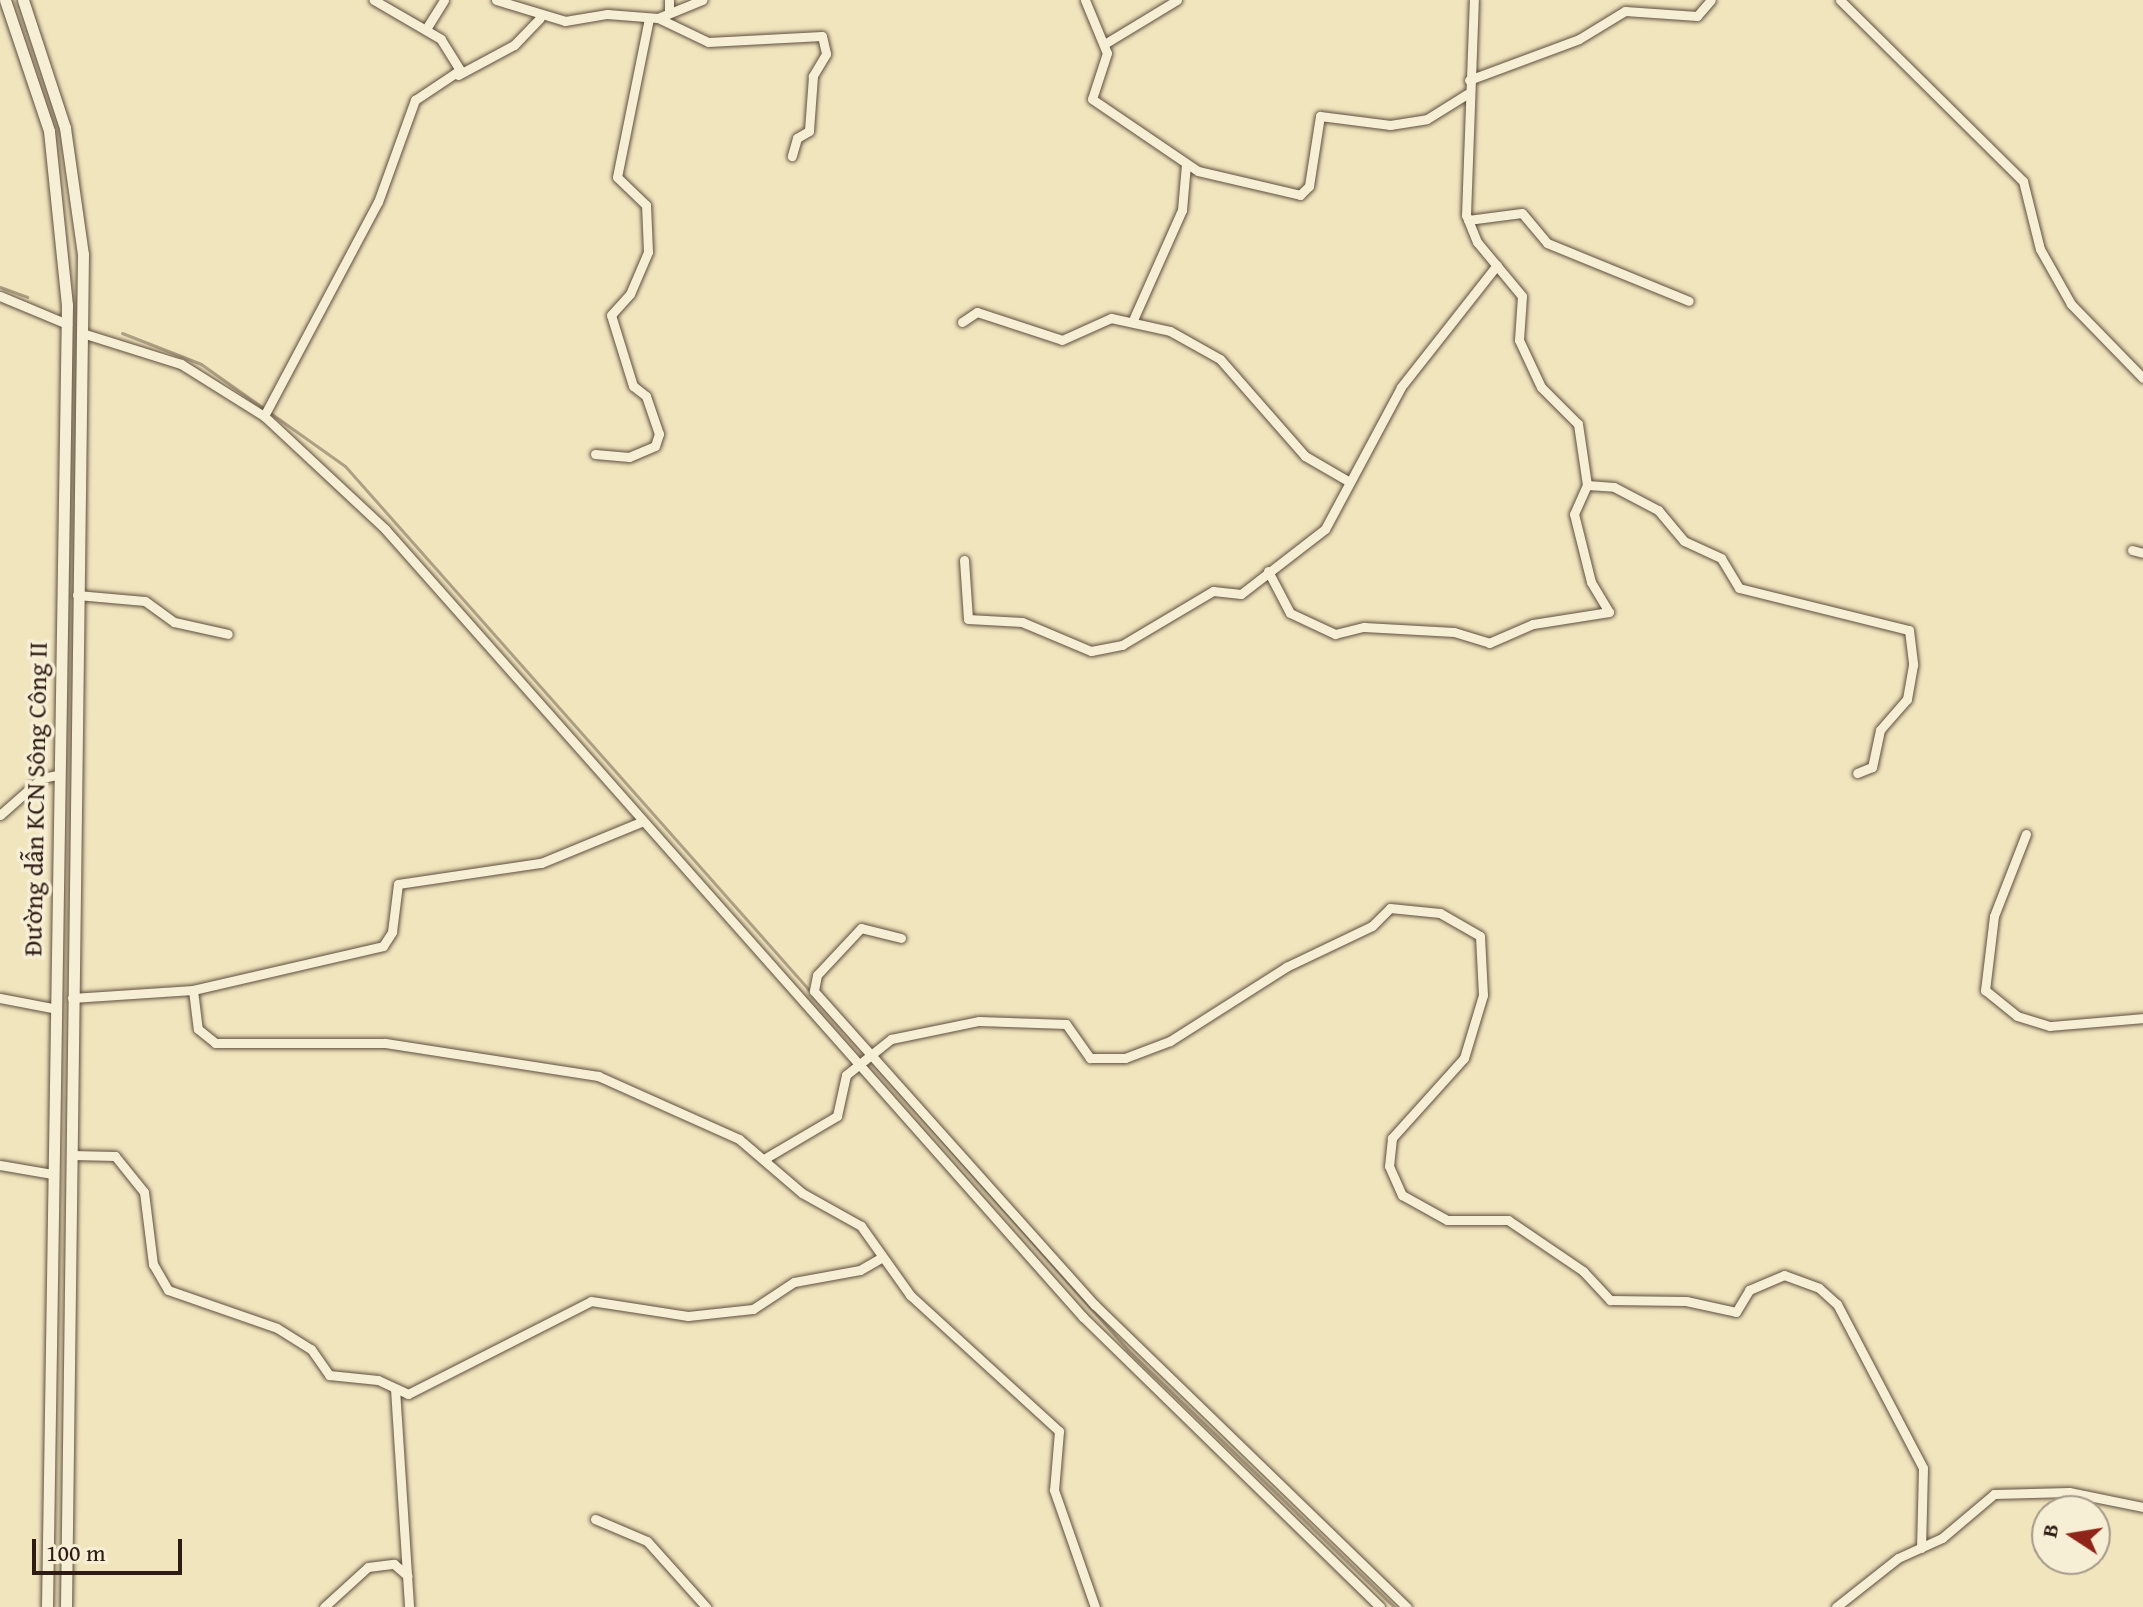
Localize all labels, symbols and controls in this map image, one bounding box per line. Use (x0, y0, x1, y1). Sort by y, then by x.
street label: Đường dẫn KCN Sông Công II (17, 641, 53, 957)
north arrow (2031, 1495, 2111, 1575)
text: B (2032, 1520, 2067, 1540)
scale bar (36, 1523, 186, 1573)
text: 100 m (46, 1535, 106, 1570)

